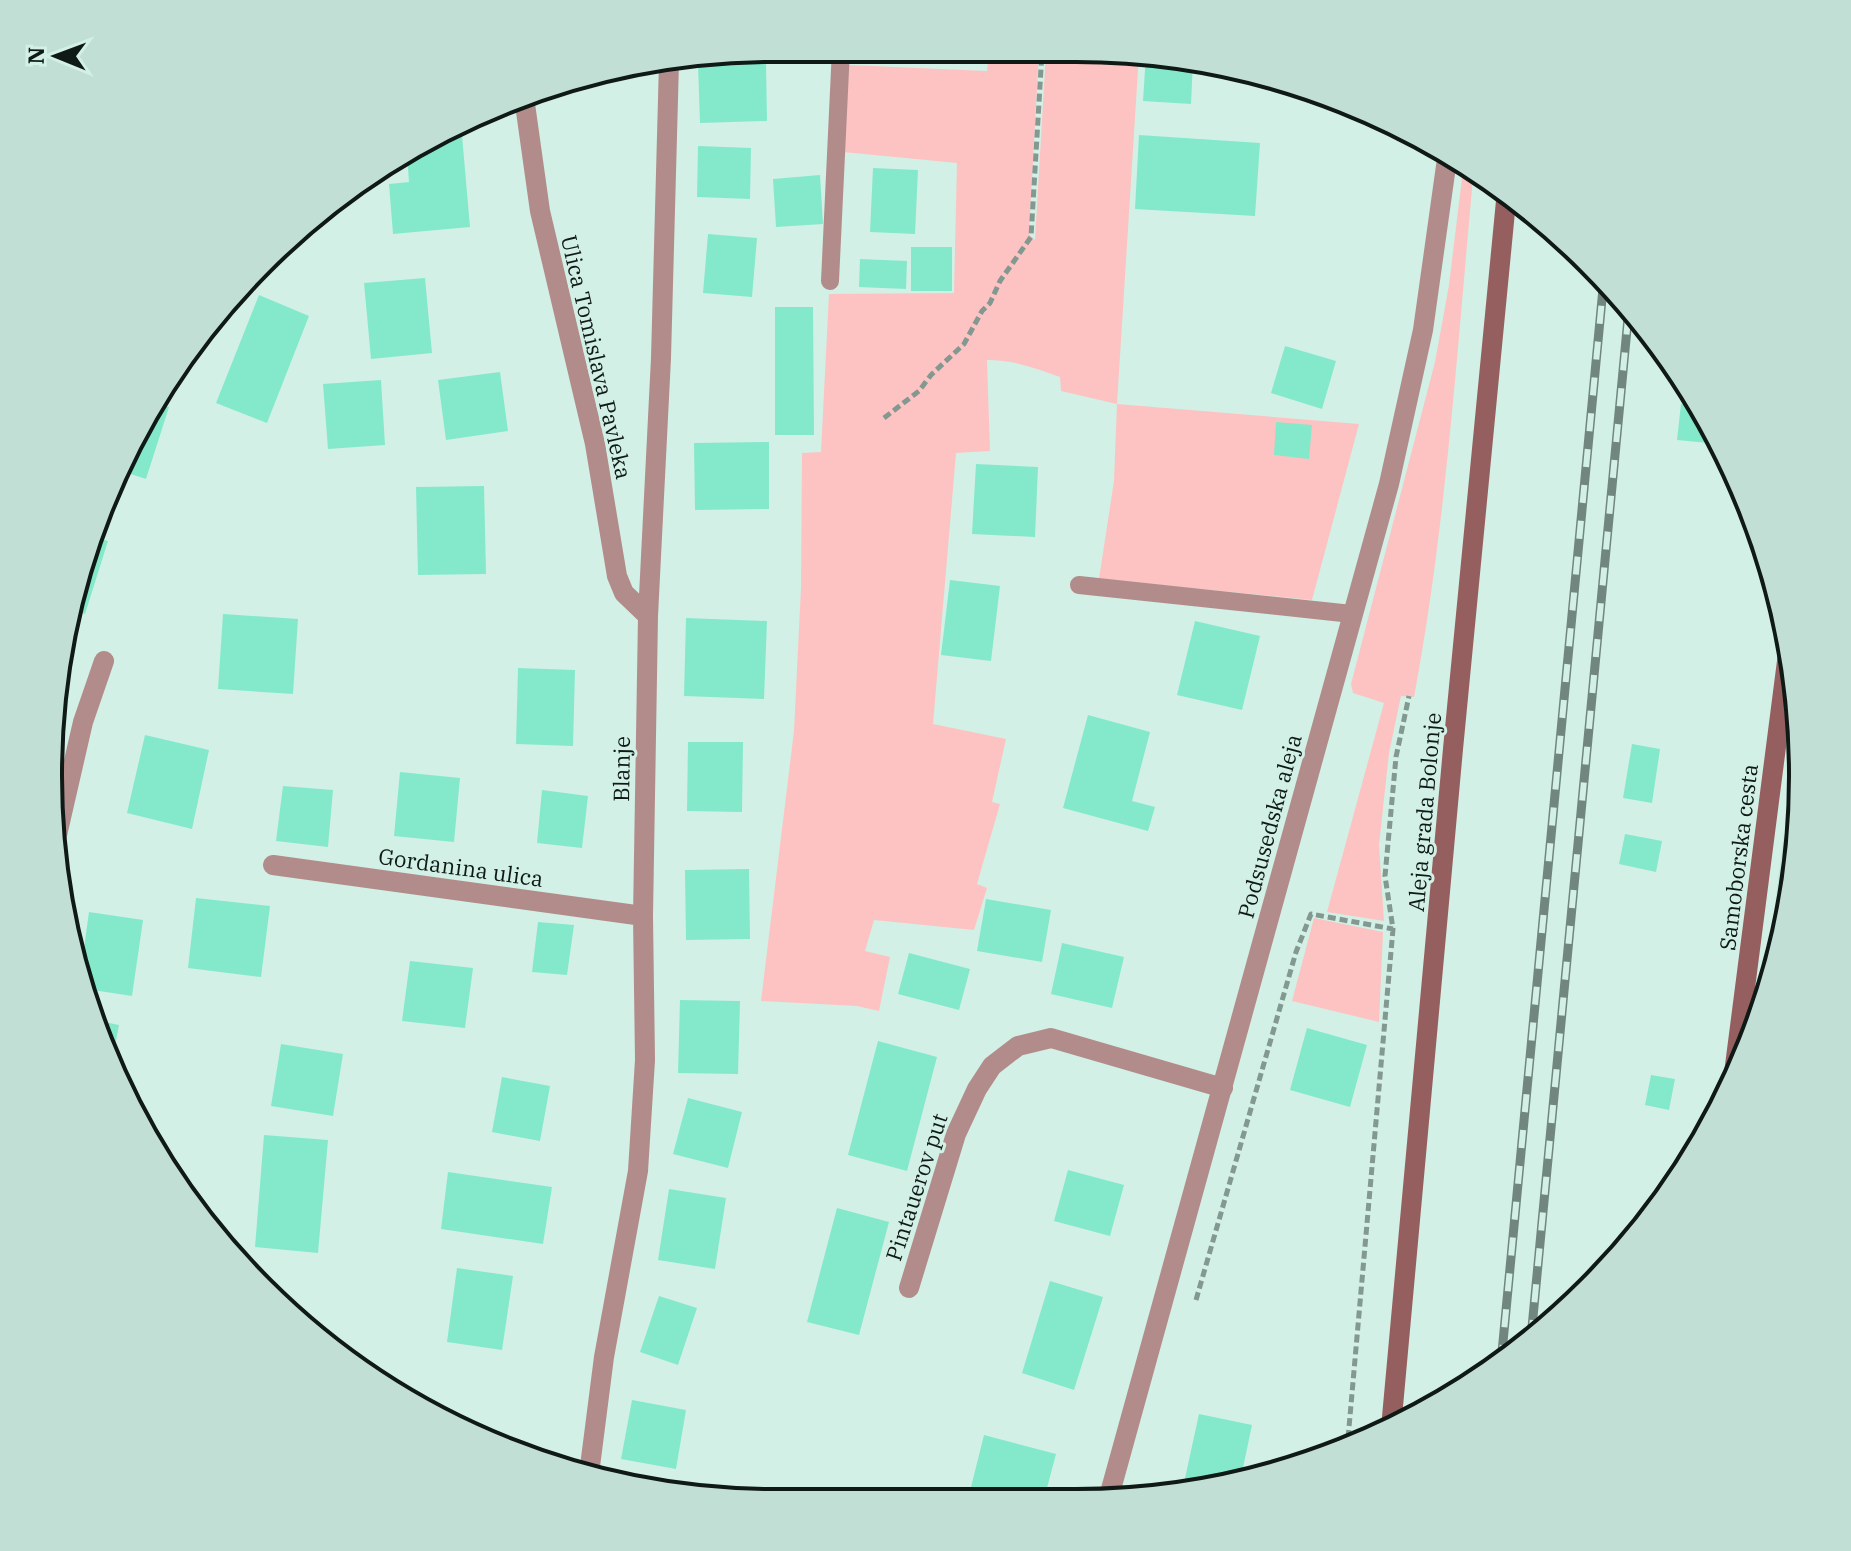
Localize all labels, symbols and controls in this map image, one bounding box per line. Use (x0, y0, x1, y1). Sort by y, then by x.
north arrow (16, 16, 96, 96)
text: N (21, 47, 50, 65)
street label: Ulica Tomislava Pavleka (555, 232, 639, 482)
street label: Aleja grada Bolonje (1401, 711, 1447, 913)
street label: Podsusedska aleja (1230, 731, 1308, 921)
street label: Blanje (606, 736, 636, 802)
street label: Samoborska cesta (1712, 762, 1764, 952)
street label: Gordanina ulica (377, 841, 545, 893)
street label: Pintauerov put (878, 1109, 954, 1264)

